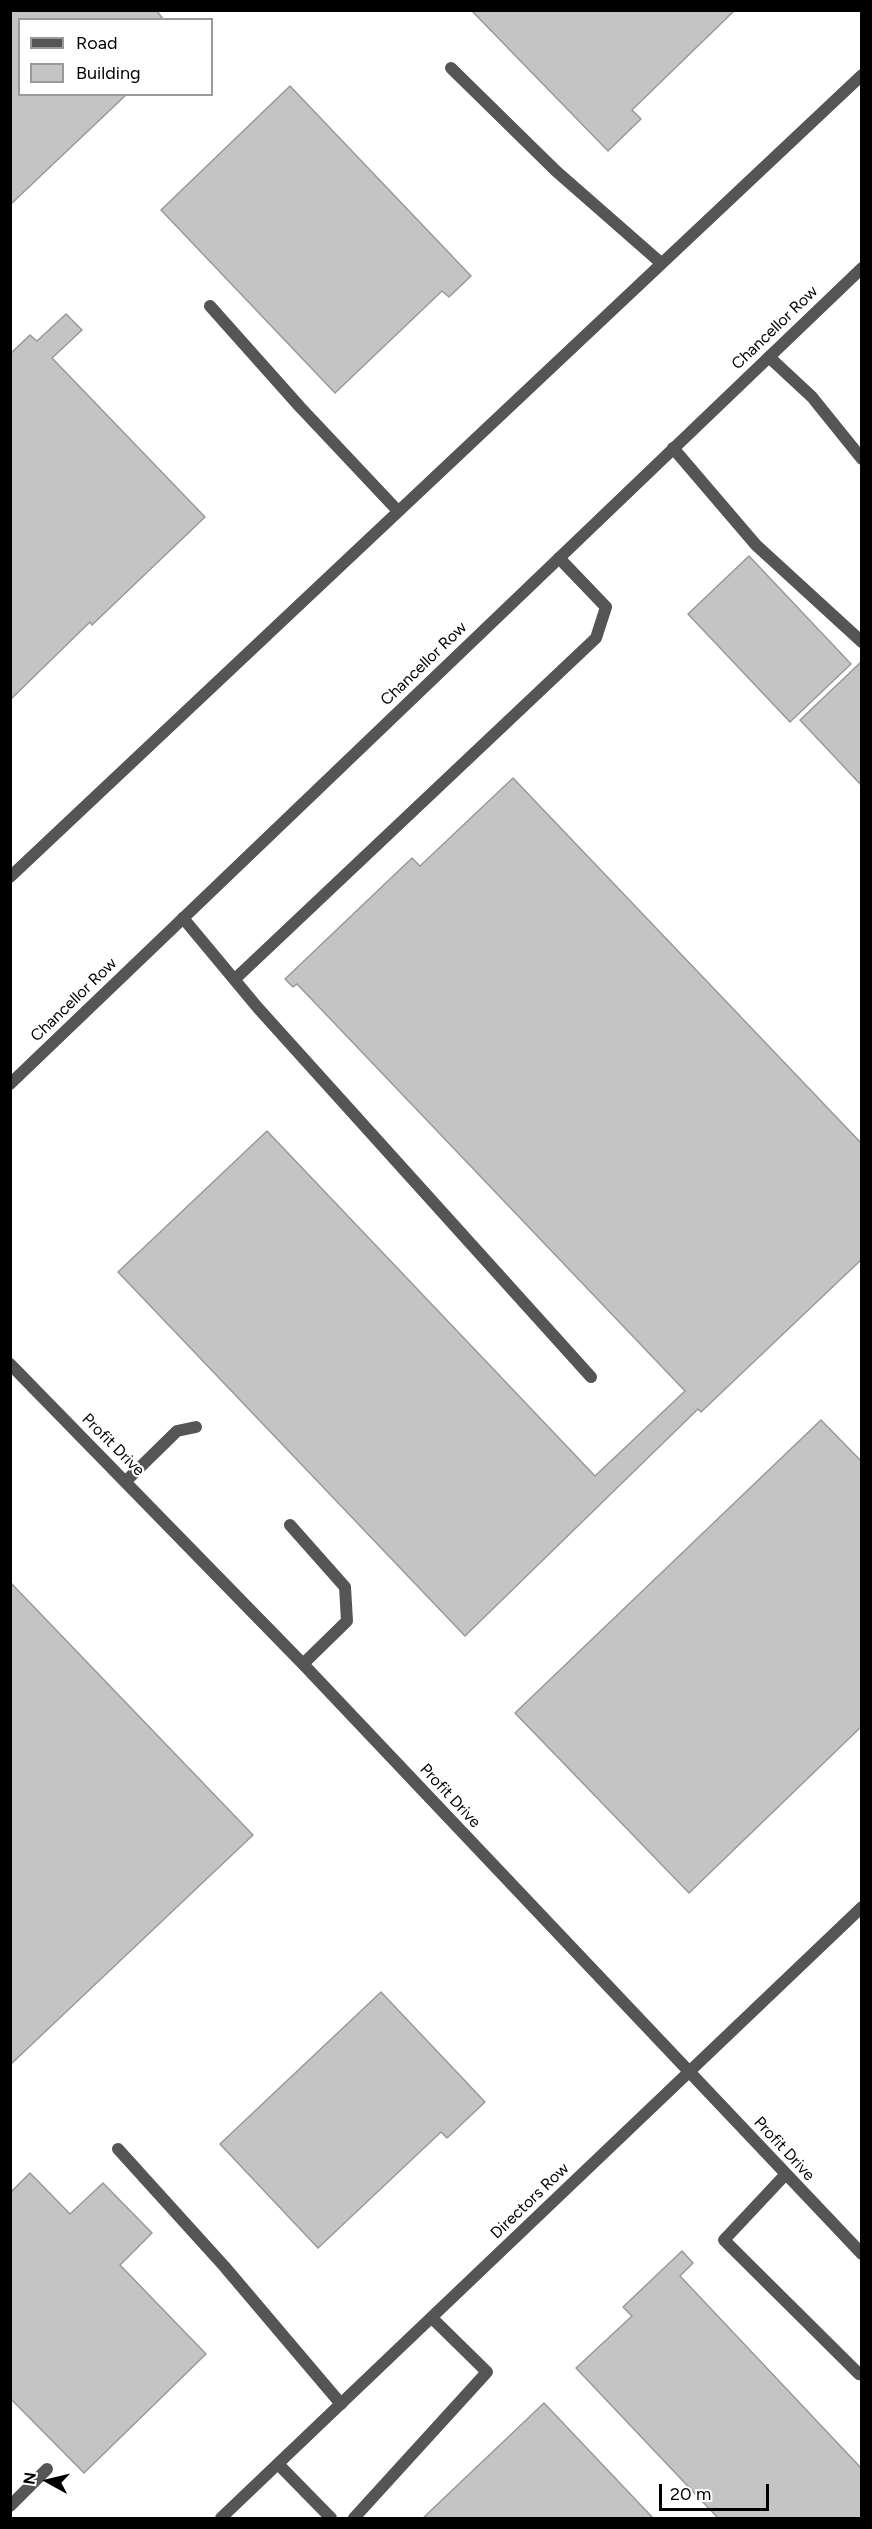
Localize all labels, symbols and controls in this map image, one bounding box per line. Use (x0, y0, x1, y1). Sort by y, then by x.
legend (18, 18, 213, 96)
text: Road (76, 32, 117, 54)
text: Building (76, 62, 141, 84)
street label: Chancellor Row (728, 282, 822, 374)
street label: Chancellor Row (377, 618, 471, 710)
street label: Chancellor Row (27, 954, 121, 1046)
street label: Profit Drive (78, 1410, 148, 1480)
street label: Profit Drive (416, 1760, 484, 1832)
street label: Profit Drive (750, 2113, 818, 2185)
street label: Directors Row (487, 2159, 573, 2243)
north arrow (18, 2451, 78, 2511)
text: N (19, 2471, 40, 2486)
scale bar (662, 2472, 772, 2510)
text: 20 m (670, 2483, 711, 2505)

